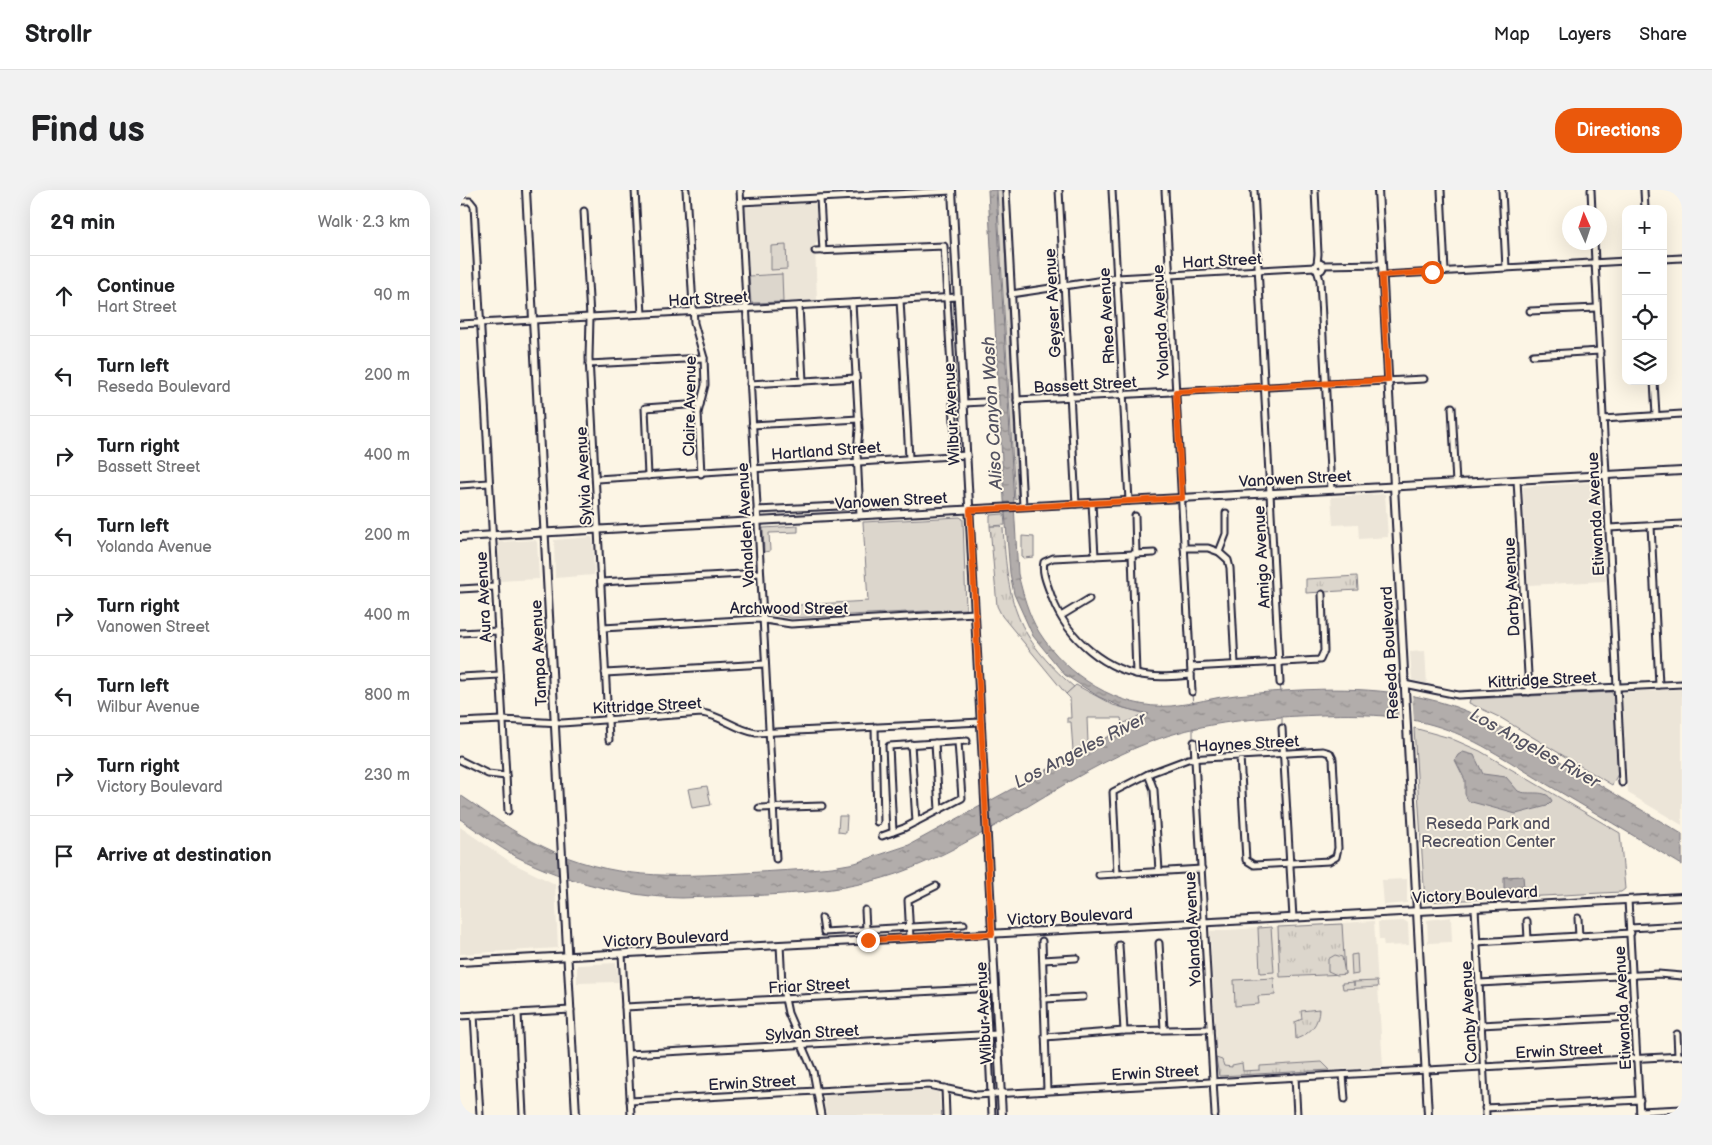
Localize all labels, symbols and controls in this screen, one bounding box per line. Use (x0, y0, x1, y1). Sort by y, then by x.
text: Strollr (25, 20, 92, 49)
text: Map (1494, 24, 1530, 45)
text: Layers (1558, 24, 1611, 45)
text: Share (1639, 24, 1687, 45)
button: Directions (1555, 108, 1682, 153)
text: Find us (30, 109, 145, 152)
north arrow (1562, 205, 1607, 250)
map controls (1622, 205, 1667, 385)
button: + (1622, 205, 1667, 250)
text: 29 min (50, 210, 115, 235)
text: Walk · 2.3 km (318, 213, 410, 232)
street label: Geyser Avenue (1041, 247, 1066, 358)
street label: Hart Street (1182, 250, 1262, 273)
button: − (1622, 250, 1667, 295)
route start (1421, 261, 1444, 284)
street label: Yolanda Avenue (1149, 264, 1174, 381)
street label: Rhea Avenue (1095, 267, 1120, 365)
text: Continue (97, 275, 175, 298)
icon: ahead (50, 282, 78, 310)
text: 90 m (374, 286, 410, 305)
street label: Hart Street (668, 288, 748, 311)
button: locate (1622, 295, 1667, 340)
text: Hart Street (97, 298, 177, 317)
water label: Aliso Canyon Wash (978, 336, 1007, 491)
button: layers (1622, 340, 1667, 385)
text: Turn left (97, 355, 169, 378)
street label: Claire Avenue (680, 355, 701, 456)
icon: left (50, 362, 78, 390)
street label: Wilbur Avenue (940, 362, 965, 466)
text: 200 m (364, 366, 410, 385)
street label: Bassett Street (1033, 373, 1137, 398)
text: Reseda Boulevard (97, 378, 231, 397)
street label: Sylvia Avenue (572, 425, 597, 526)
text: Turn right (97, 435, 180, 458)
street label: Hartland Street (770, 438, 882, 465)
icon: right (50, 442, 78, 470)
text: 400 m (364, 446, 410, 465)
street label: Etiwanda Avenue (1584, 451, 1609, 576)
text: Bassett Street (97, 458, 200, 477)
street label: Vanalden Avenue (734, 462, 759, 588)
street label: Vanowen Street (1238, 467, 1352, 492)
street label: Vanowen Street (834, 489, 948, 514)
street label: Amigo Avenue (1250, 504, 1275, 609)
text: Turn left (97, 515, 169, 538)
icon: left (50, 522, 78, 550)
text: 200 m (364, 526, 410, 545)
street label: Darby Avenue (1500, 536, 1525, 637)
text: Yolanda Avenue (97, 538, 212, 557)
street label: Aura Avenue (473, 550, 496, 643)
street label: Reseda Boulevard (1378, 586, 1403, 720)
text: Turn right (97, 595, 180, 618)
street label: Tampa Avenue (527, 599, 552, 707)
street label: Archwood Street (730, 600, 848, 619)
icon: right (50, 602, 78, 630)
text: 400 m (364, 606, 410, 625)
text: Vanowen Street (97, 618, 210, 637)
street label: Kittridge Street (1487, 668, 1597, 693)
text: Turn left (97, 675, 169, 698)
icon: left (50, 682, 78, 710)
text: 800 m (364, 686, 410, 705)
street label: Kittridge Street (592, 694, 702, 719)
text: Wilbur Avenue (97, 698, 200, 717)
water label: Los Angeles River (1466, 704, 1605, 794)
water label: Los Angeles River (1011, 707, 1151, 793)
street label: Haynes Street (1196, 732, 1300, 757)
text: Turn right (97, 755, 180, 778)
icon: right (50, 762, 78, 790)
text: 230 m (364, 766, 410, 785)
text: Victory Boulevard (97, 778, 223, 797)
park label: Reseda Park and Recreation Center (1421, 815, 1555, 852)
icon: arrive (50, 842, 78, 870)
text: Arrive at destination (97, 844, 272, 867)
street label: Yolanda Avenue (1181, 871, 1206, 988)
street label: Victory Boulevard (1412, 883, 1538, 908)
street label: Victory Boulevard (1007, 905, 1133, 930)
street label: Victory Boulevard (603, 927, 729, 952)
route end (857, 929, 880, 952)
street label: Etiwanda Avenue (1611, 945, 1636, 1070)
street label: Canby Avenue (1457, 960, 1482, 1064)
street label: Wilbur Avenue (972, 961, 997, 1065)
street label: Friar Street (768, 975, 851, 998)
street label: Sylvan Street (765, 1022, 860, 1045)
street label: Erwin Street (1515, 1040, 1603, 1063)
street label: Erwin Street (1111, 1062, 1199, 1085)
street label: Erwin Street (708, 1072, 796, 1095)

